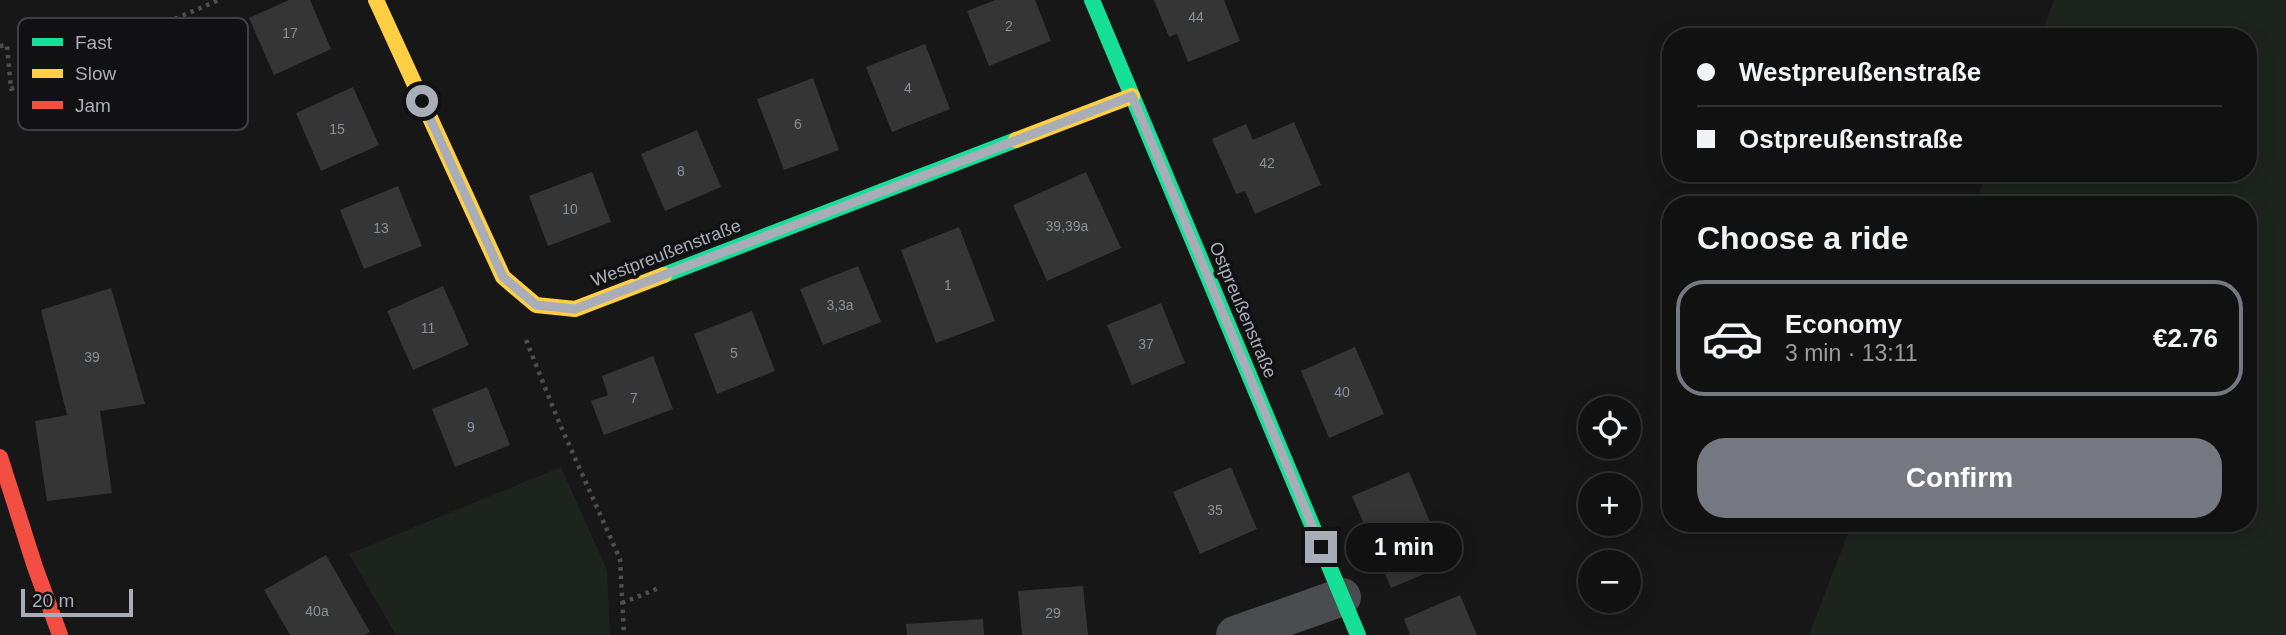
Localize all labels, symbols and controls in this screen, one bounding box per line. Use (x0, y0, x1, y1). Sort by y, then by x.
house number: 44 (1188, 9, 1204, 25)
legend (18, 18, 248, 130)
house number: 2 (1005, 18, 1013, 34)
house number: 17 (282, 25, 298, 41)
text: Fast (75, 32, 113, 53)
text: Westpreußenstraße (1739, 57, 1981, 87)
text: Slow (75, 63, 116, 84)
house number: 4 (904, 80, 912, 96)
route start (406, 85, 438, 117)
text: Jam (75, 95, 111, 116)
house number: 6 (794, 116, 802, 132)
house number: 15 (329, 121, 345, 137)
text: Ostpreußenstraße (1739, 124, 1963, 154)
house number: 42 (1259, 155, 1275, 171)
house number: 8 (677, 163, 685, 179)
house number: 10 (562, 201, 578, 217)
street label: Westpreußenstraße (588, 215, 744, 291)
house number: 39,39a (1046, 218, 1089, 234)
house number: 13 (373, 220, 389, 236)
text: Choose a ride (1697, 220, 1909, 256)
street label: Ostpreußenstraße (1205, 239, 1281, 381)
house number: 1 (944, 277, 952, 293)
house number: 3,3a (826, 297, 854, 313)
icon: car (1701, 307, 1764, 370)
text: Economy (1785, 309, 1902, 339)
house number: 11 (421, 320, 435, 336)
text: €2.76 (2153, 323, 2218, 353)
house number: 37 (1138, 336, 1154, 352)
text: 3 min · 13:11 (1785, 340, 1918, 366)
house number: 5 (730, 345, 738, 361)
house number: 39 (84, 349, 100, 365)
house number: 40 (1334, 384, 1350, 400)
house number: 7 (630, 390, 638, 406)
map controls (1578, 396, 1641, 613)
button: locate (1578, 396, 1641, 459)
house number: 9 (467, 419, 475, 435)
button: Confirm (1697, 438, 2222, 518)
button: + (1578, 473, 1641, 536)
house number: 35 (1207, 502, 1223, 518)
callout: 1 min (1346, 522, 1461, 572)
route end (1305, 531, 1337, 563)
text: 1 min (1374, 534, 1434, 560)
button: − (1578, 550, 1641, 613)
scale bar (21, 586, 133, 618)
text: 20 m (32, 590, 74, 611)
house number: 40a (305, 603, 329, 619)
house number: 29 (1045, 605, 1061, 621)

